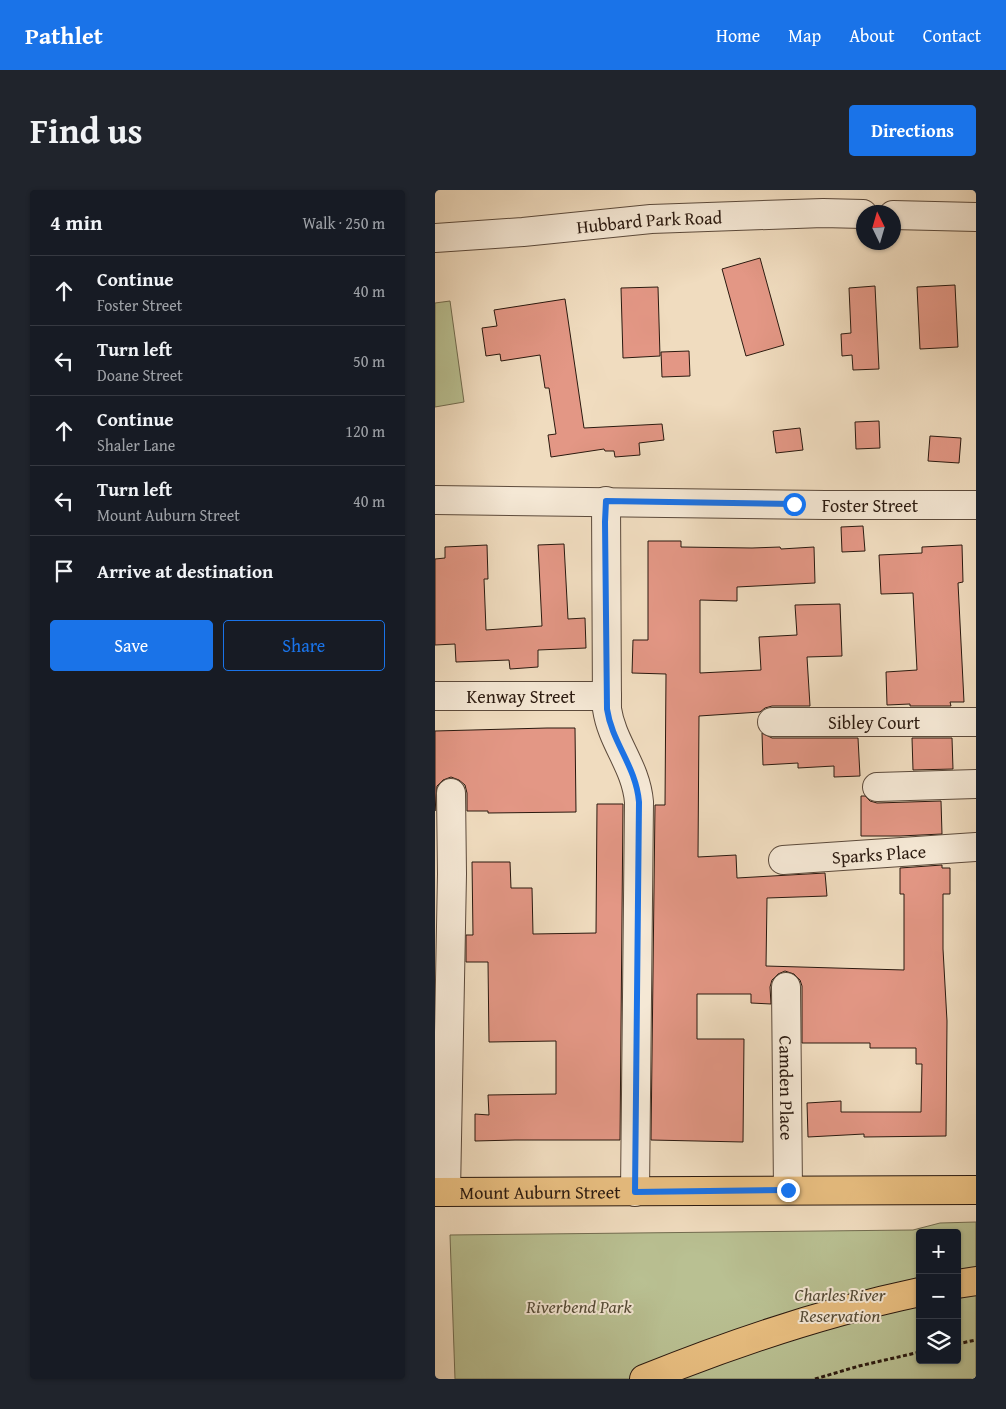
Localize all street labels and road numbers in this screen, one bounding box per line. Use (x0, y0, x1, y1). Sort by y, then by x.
street label: Hubbard Park Road (575, 203, 723, 240)
street label: Foster Street (822, 492, 919, 519)
street label: Kenway Street (467, 683, 576, 710)
street label: Sibley Court (828, 709, 921, 736)
street label: Sparks Place (831, 837, 927, 870)
street label: Camden Place (773, 1035, 801, 1141)
street label: Mount Auburn Street (459, 1178, 621, 1205)

